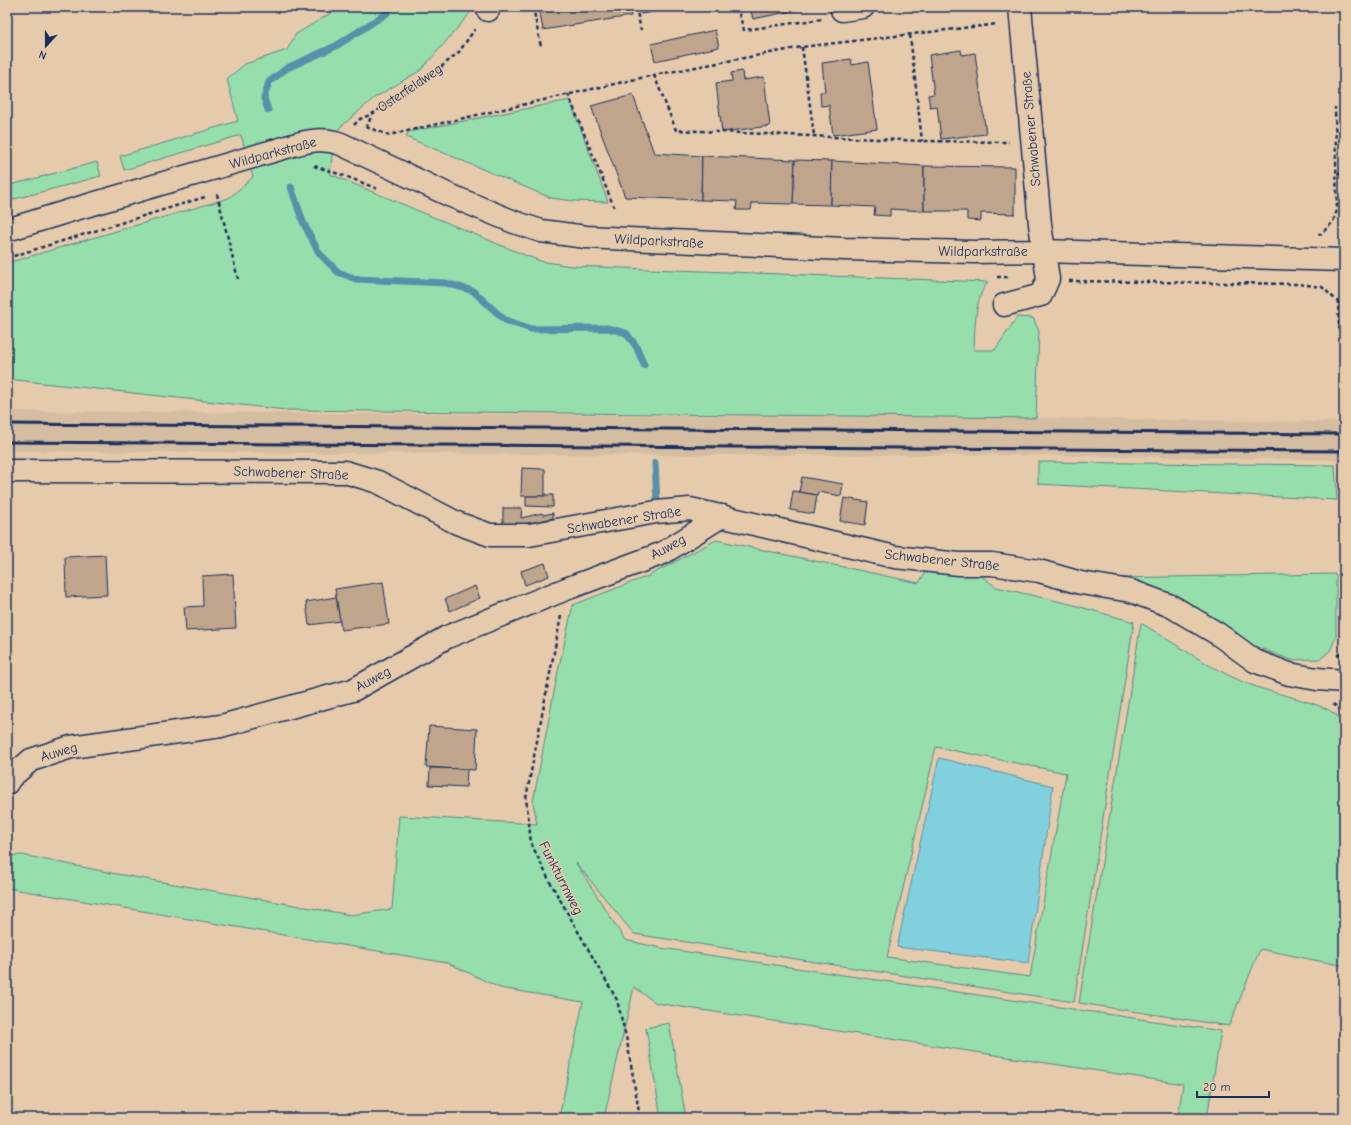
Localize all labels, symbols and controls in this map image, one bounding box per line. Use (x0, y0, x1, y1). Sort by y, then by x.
north arrow (26, 26, 66, 66)
text: N (37, 48, 48, 62)
street label: Osterfeldweg (374, 60, 446, 116)
street label: Schwabener Straße (1018, 71, 1044, 187)
street label: Wildparkstraße (228, 133, 318, 173)
street label: Wildparkstraße (614, 230, 704, 252)
street label: Wildparkstraße (938, 243, 1028, 260)
street label: Schwabener Straße (233, 462, 349, 484)
street label: Schwabener Straße (566, 503, 682, 537)
street label: Auweg (647, 531, 689, 563)
street label: Schwabener Straße (884, 546, 1000, 574)
street label: Auweg (352, 663, 394, 695)
street label: Auweg (38, 739, 80, 765)
street label: Funkturmweg (535, 838, 587, 918)
scale bar (1197, 1073, 1269, 1099)
text: 20 m (1203, 1080, 1231, 1094)

